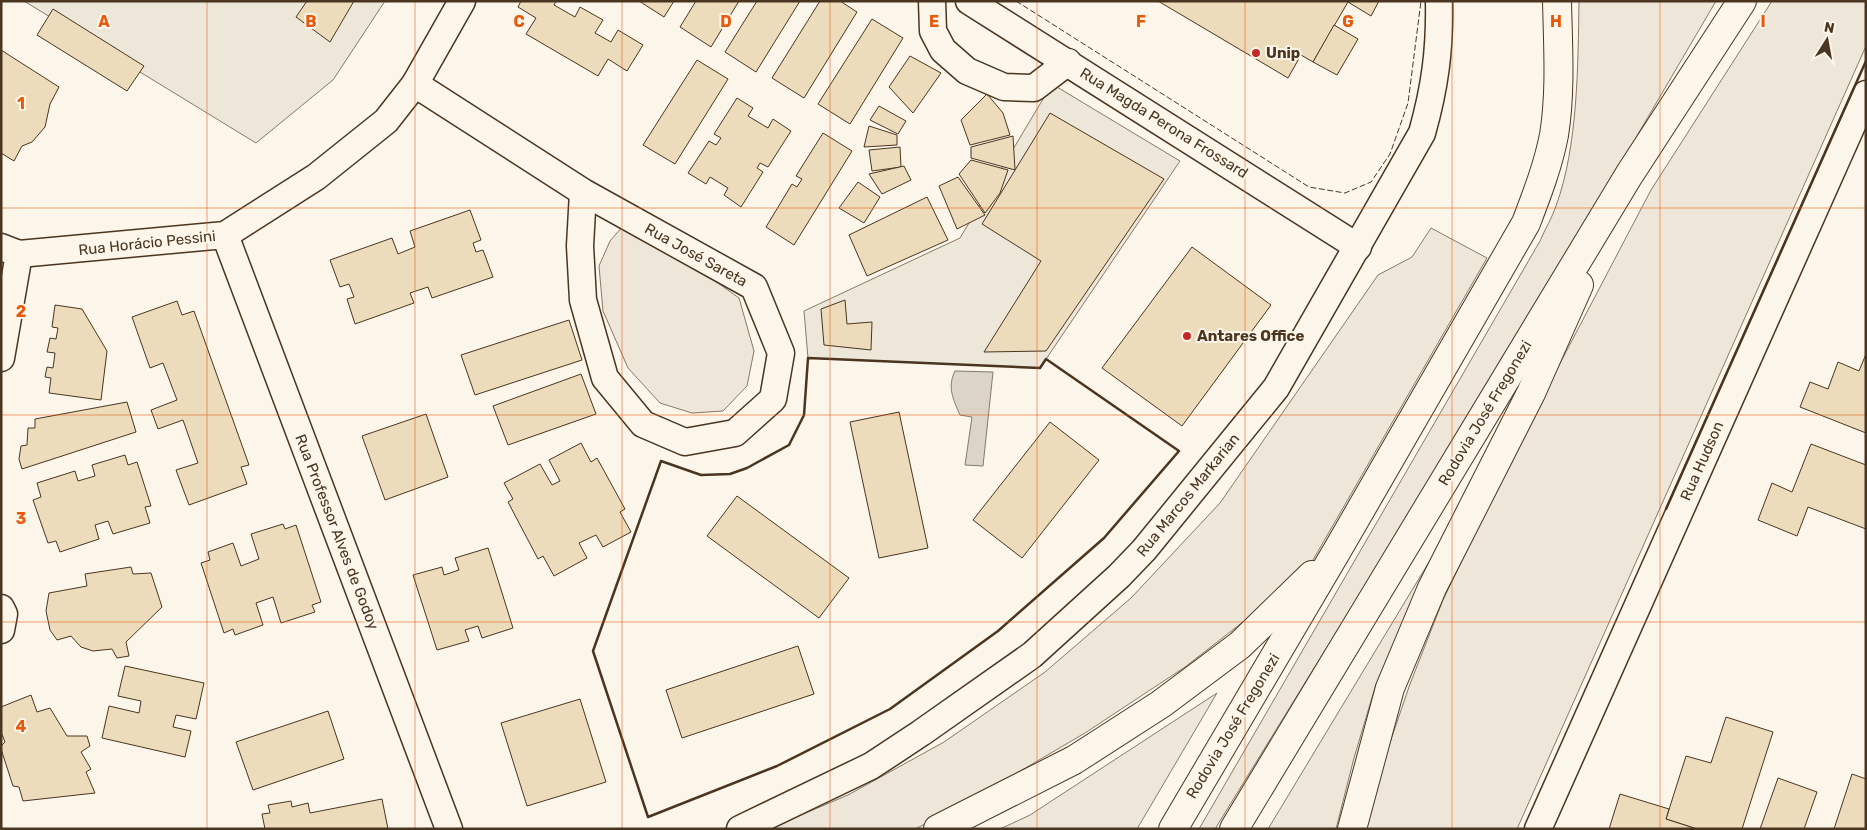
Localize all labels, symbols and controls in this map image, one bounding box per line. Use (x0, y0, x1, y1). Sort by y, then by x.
text: A (98, 12, 110, 31)
text: B (305, 12, 317, 31)
text: C (513, 12, 525, 31)
text: D (720, 12, 732, 31)
text: E (929, 12, 939, 31)
text: F (1136, 12, 1146, 31)
text: G (1342, 12, 1354, 31)
text: H (1550, 12, 1562, 31)
text: I (1760, 12, 1766, 31)
north arrow (1802, 15, 1852, 65)
text: N (1823, 18, 1836, 37)
place label: Unip (1266, 44, 1300, 62)
marker: Unip (1250, 47, 1262, 59)
street label: Rua Magda Perona Frossard (1077, 64, 1251, 182)
text: 1 (17, 94, 25, 113)
street label: Rua José Sareta (642, 219, 750, 291)
street label: Rua Horácio Pessini (78, 227, 216, 259)
text: 2 (16, 302, 26, 321)
place label: Antares Office (1197, 327, 1304, 345)
marker: Antares Office (1181, 330, 1193, 342)
street label: Rodovia José Fregonezi (1434, 337, 1536, 489)
street label: Rua Hudson (1677, 419, 1727, 503)
street label: Rua Marcos Markarian (1133, 430, 1243, 560)
street label: Rua Professor Alves de Godoy (291, 432, 383, 632)
text: 3 (16, 509, 26, 528)
street label: Rodovia José Fregonezi (1182, 650, 1284, 802)
text: 4 (16, 717, 27, 736)

